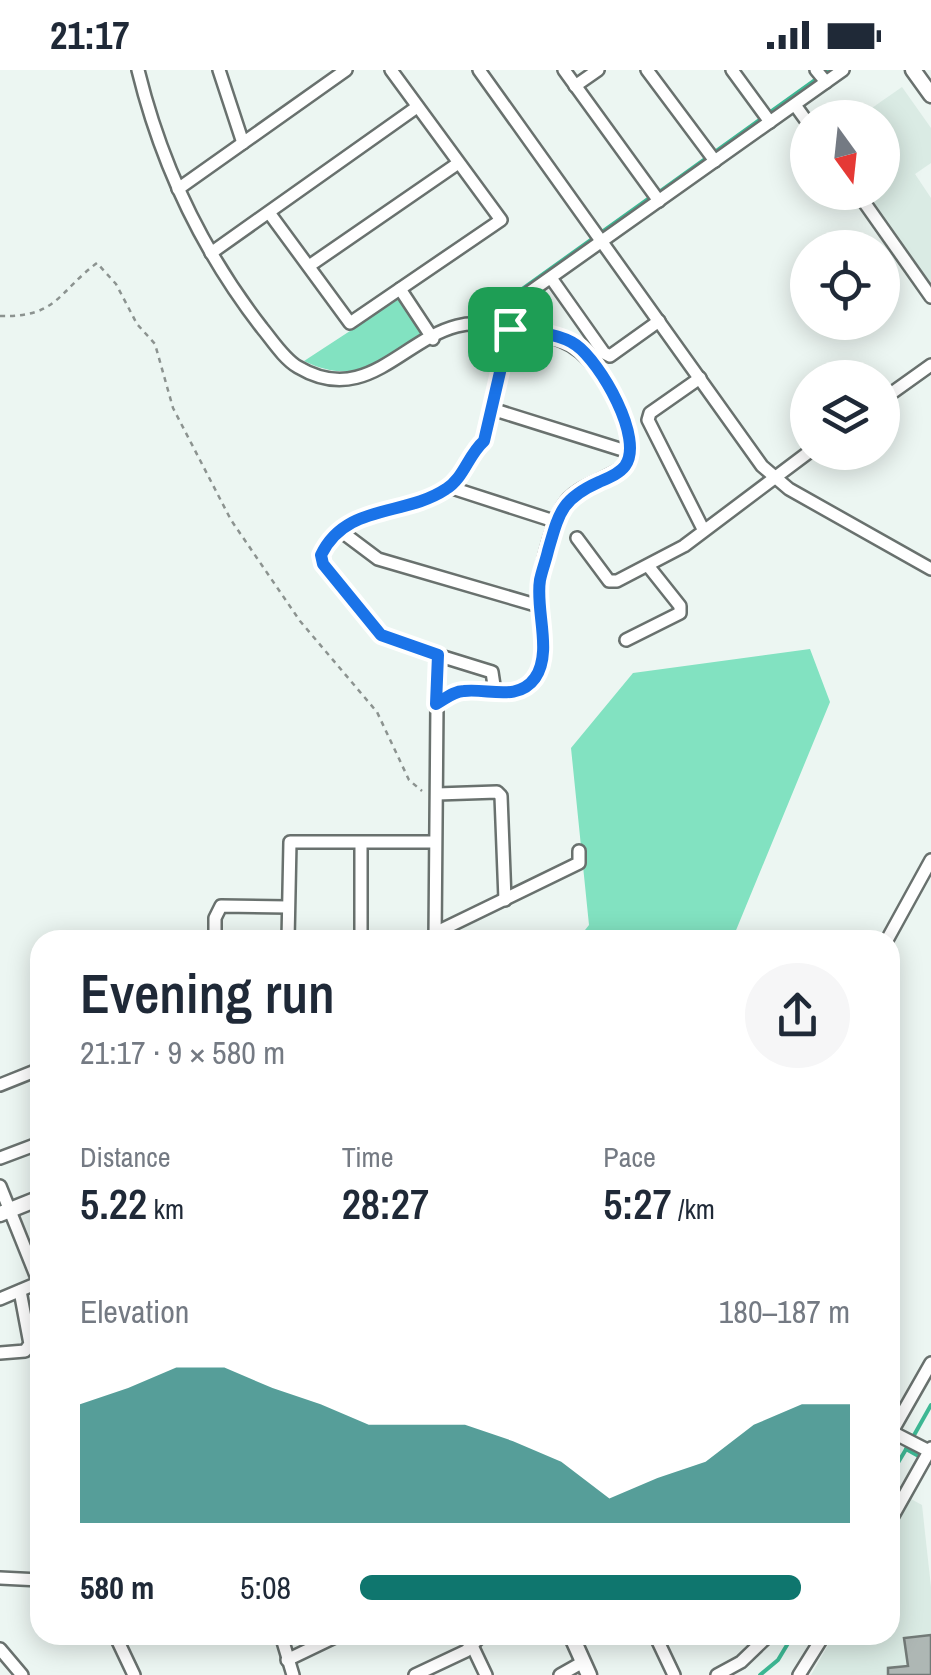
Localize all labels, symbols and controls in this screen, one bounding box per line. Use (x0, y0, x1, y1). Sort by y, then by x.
text: 21:17 (50, 10, 130, 61)
north arrow (790, 100, 900, 210)
map controls (790, 100, 900, 470)
button: locate (790, 230, 900, 340)
pin (468, 287, 553, 372)
icon: arrive (483, 302, 538, 357)
button: layers (790, 360, 900, 470)
text: Evening run (80, 956, 335, 1030)
button: share (745, 963, 850, 1068)
text: 21:17 · 9 × 580 m (80, 1031, 285, 1074)
text: Distance (80, 1138, 171, 1176)
text: Time (342, 1138, 393, 1176)
text: Pace (603, 1138, 656, 1176)
text: 5.22 (80, 1176, 147, 1232)
text: 28:27 (342, 1176, 429, 1232)
text: 5:27 (603, 1176, 672, 1232)
text: km (147, 1190, 184, 1228)
text: /km (672, 1190, 715, 1228)
text: Elevation (80, 1290, 189, 1333)
text: 180–187 m (719, 1290, 850, 1333)
text: 580 m (80, 1566, 154, 1609)
text: 5:08 (240, 1566, 291, 1609)

